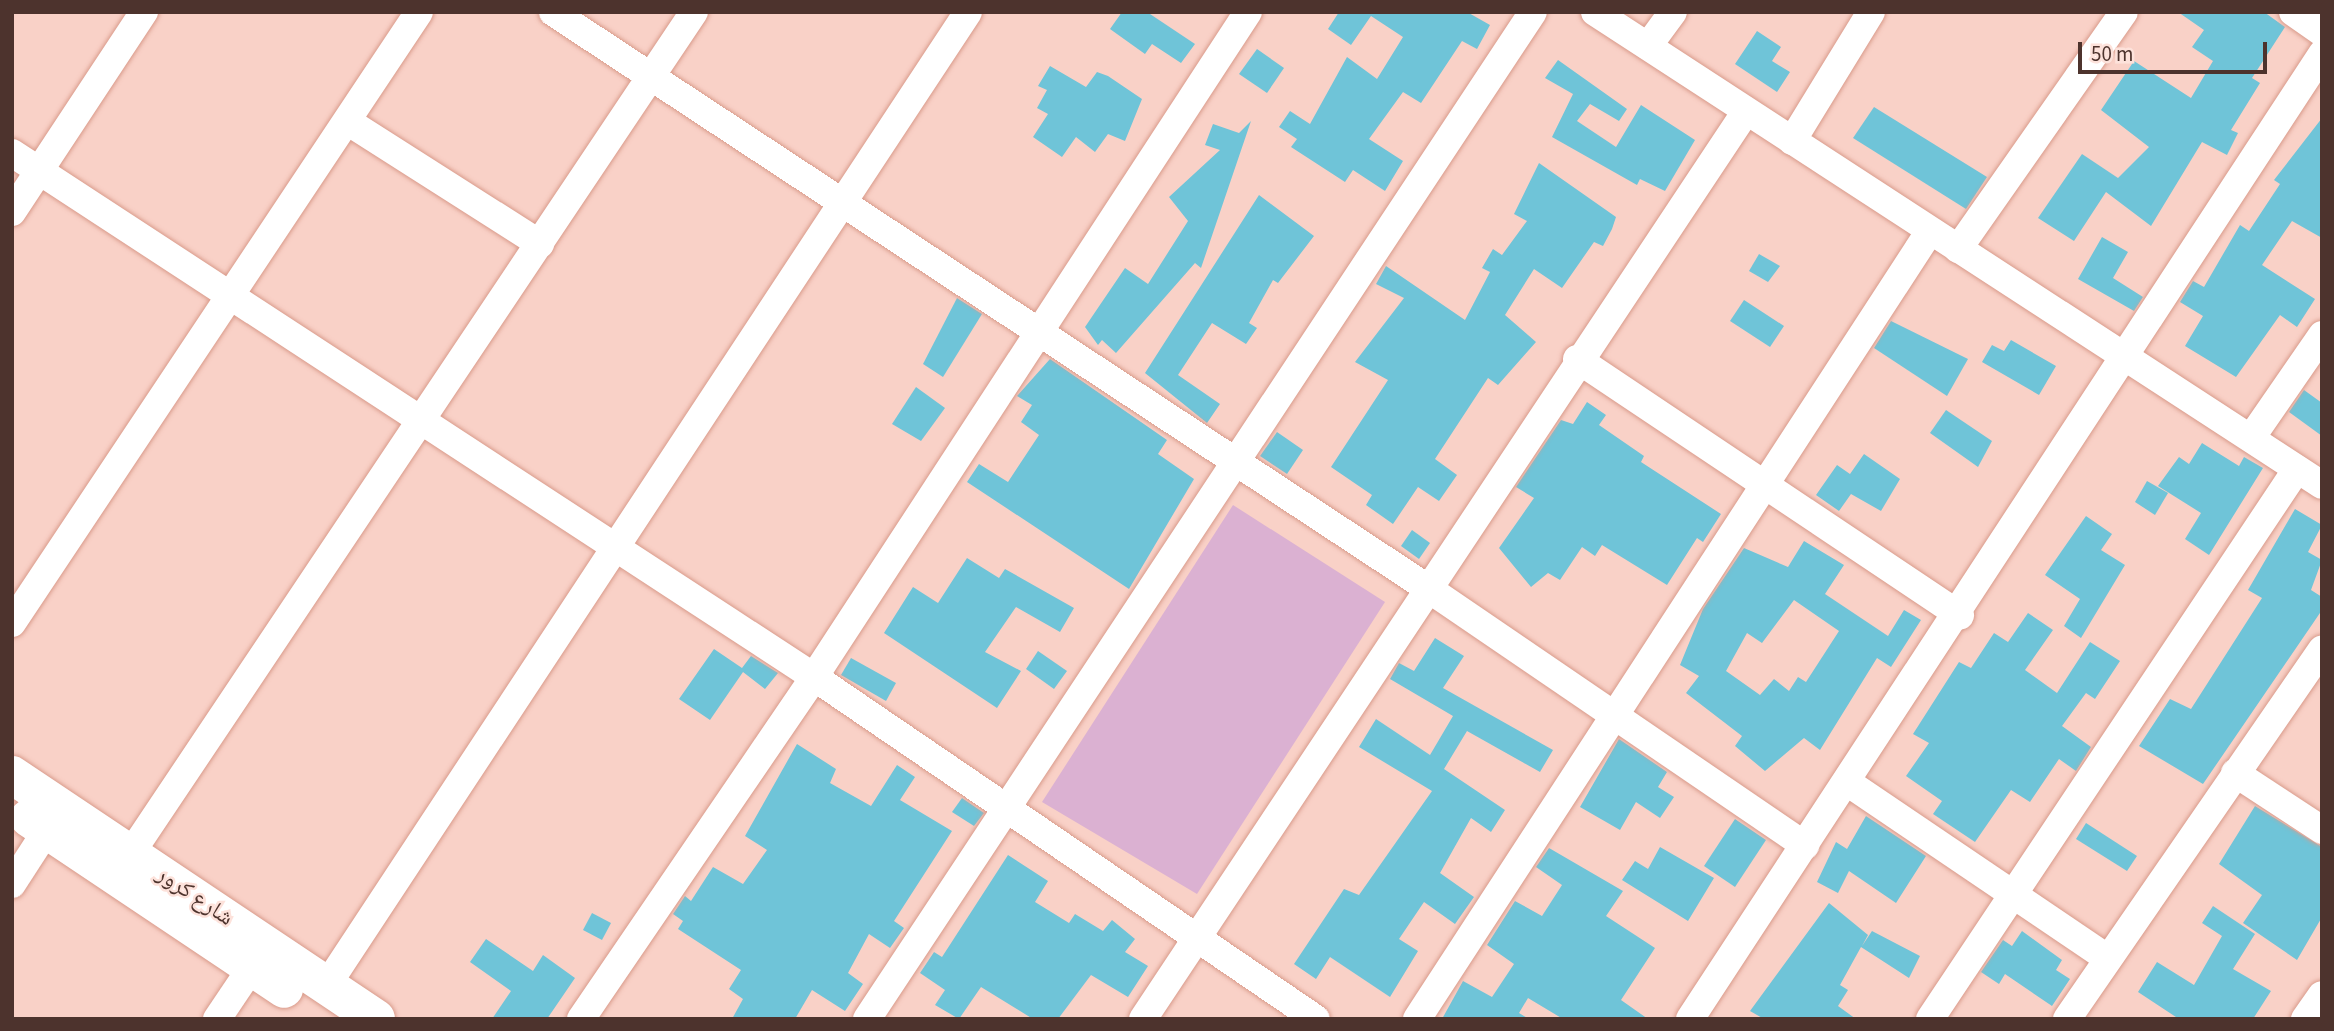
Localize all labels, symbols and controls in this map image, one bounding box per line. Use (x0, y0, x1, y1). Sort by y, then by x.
scale bar (2082, 28, 2271, 72)
text: 50 m (2091, 39, 2133, 69)
street label: شارع كرور (151, 860, 239, 932)

